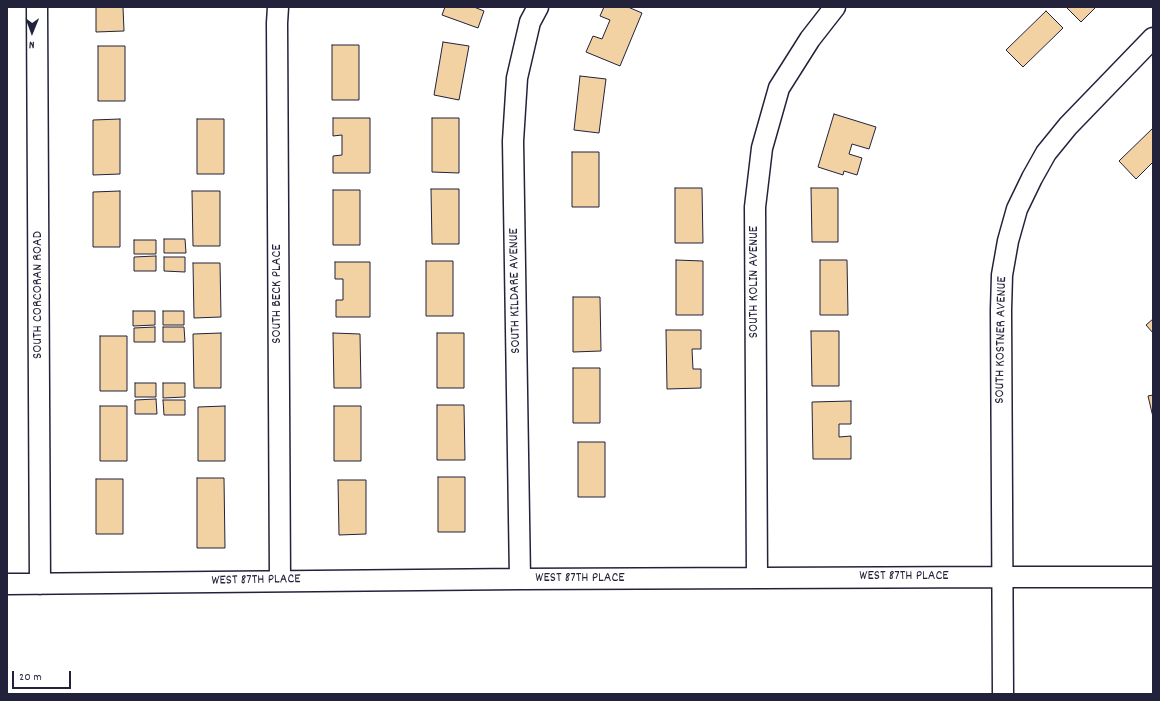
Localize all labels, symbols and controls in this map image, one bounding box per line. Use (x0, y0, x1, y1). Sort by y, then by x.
north arrow (12, 12, 52, 52)
text: N (29, 36, 35, 52)
street label: SOUTH KOLIN AVENUE (747, 226, 763, 338)
street label: SOUTH KILDARE AVENUE (507, 228, 525, 354)
street label: SOUTH CORCORAN ROAD (31, 231, 47, 359)
street label: SOUTH BECK PLACE (270, 244, 286, 344)
street label: SOUTH KOSTNER AVENUE (992, 276, 1012, 404)
street label: WEST 87TH PLACE (859, 569, 949, 585)
street label: WEST 87TH PLACE (535, 571, 625, 587)
street label: WEST 87TH PLACE (211, 572, 301, 590)
scale bar (14, 663, 73, 689)
text: 20 m (19, 669, 42, 686)

